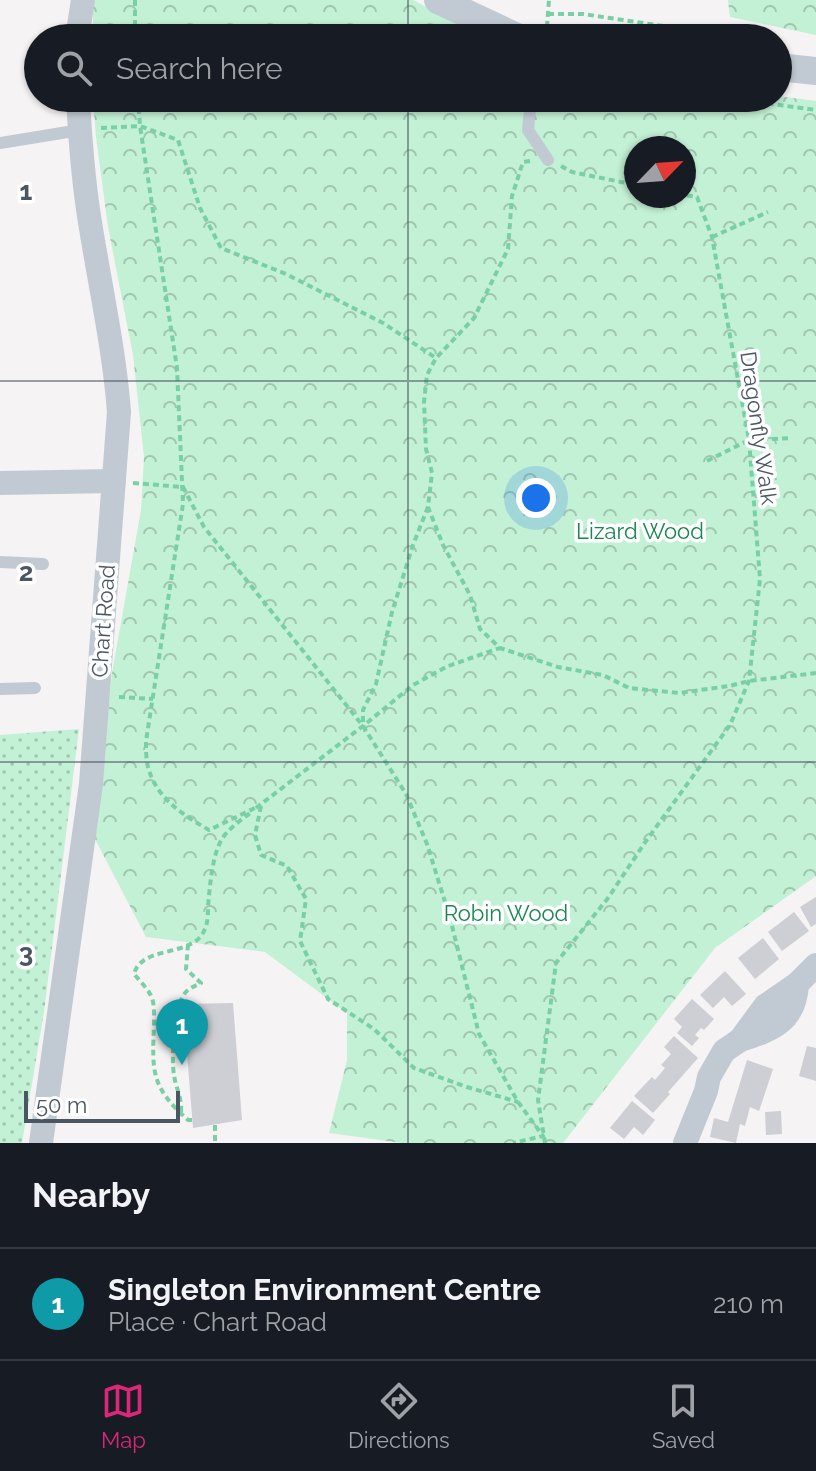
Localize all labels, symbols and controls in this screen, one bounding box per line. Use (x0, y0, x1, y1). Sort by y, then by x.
search box (24, 24, 792, 112)
icon: search (52, 46, 96, 90)
text: Search here (116, 51, 283, 86)
north arrow (624, 136, 696, 208)
text: 1 (20, 176, 33, 206)
street label: Dragonfly Walk (735, 349, 783, 507)
your location (516, 478, 556, 518)
park label: Lizard Wood (576, 518, 704, 544)
text: 2 (19, 557, 33, 587)
street label: Chart Road (86, 564, 120, 678)
park label: Robin Wood (444, 900, 568, 926)
text: 3 (19, 938, 33, 968)
pin: 1 (156, 999, 208, 1065)
scale bar (24, 1087, 180, 1123)
text: 50 m (36, 1092, 87, 1118)
text: Nearby (32, 1175, 150, 1215)
text: Singleton Environment Centre (108, 1272, 541, 1307)
text: 1 (52, 1289, 64, 1319)
text: 210 m (713, 1289, 784, 1319)
text: Place · Chart Road (108, 1307, 327, 1337)
tab: Map (101, 1379, 146, 1453)
tab: Directions (348, 1379, 450, 1453)
tab: Saved (652, 1379, 715, 1453)

